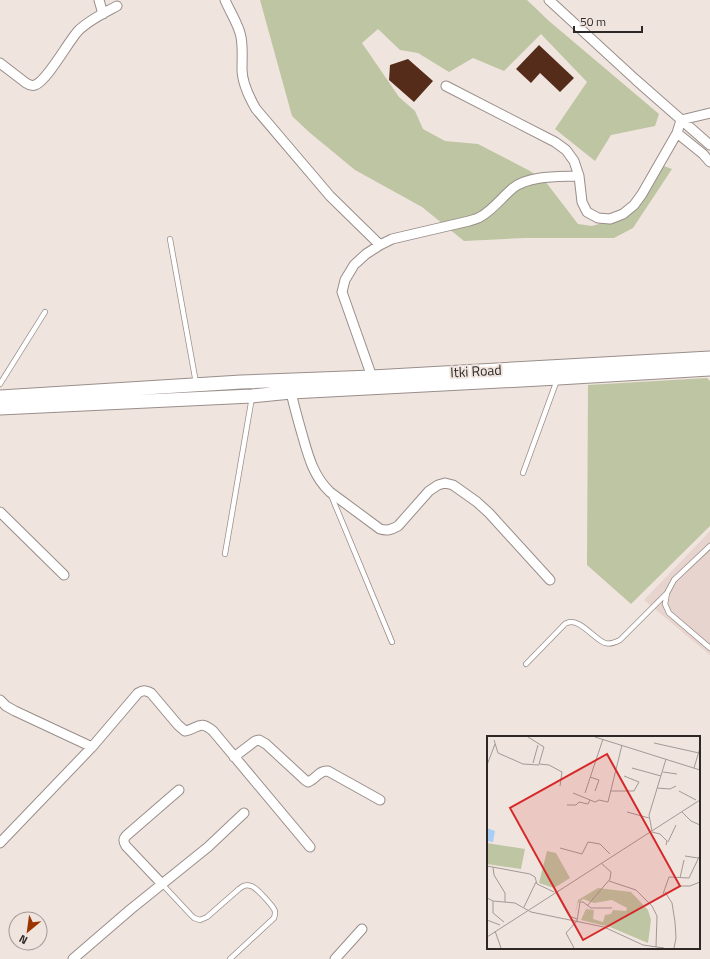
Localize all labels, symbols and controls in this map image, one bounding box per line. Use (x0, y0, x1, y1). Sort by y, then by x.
scale bar (574, 8, 642, 34)
text: 50 m (580, 12, 606, 31)
street label: Itki Road (450, 359, 502, 382)
inset map (487, 736, 700, 949)
north arrow (8, 911, 48, 951)
text: N (16, 931, 30, 949)

